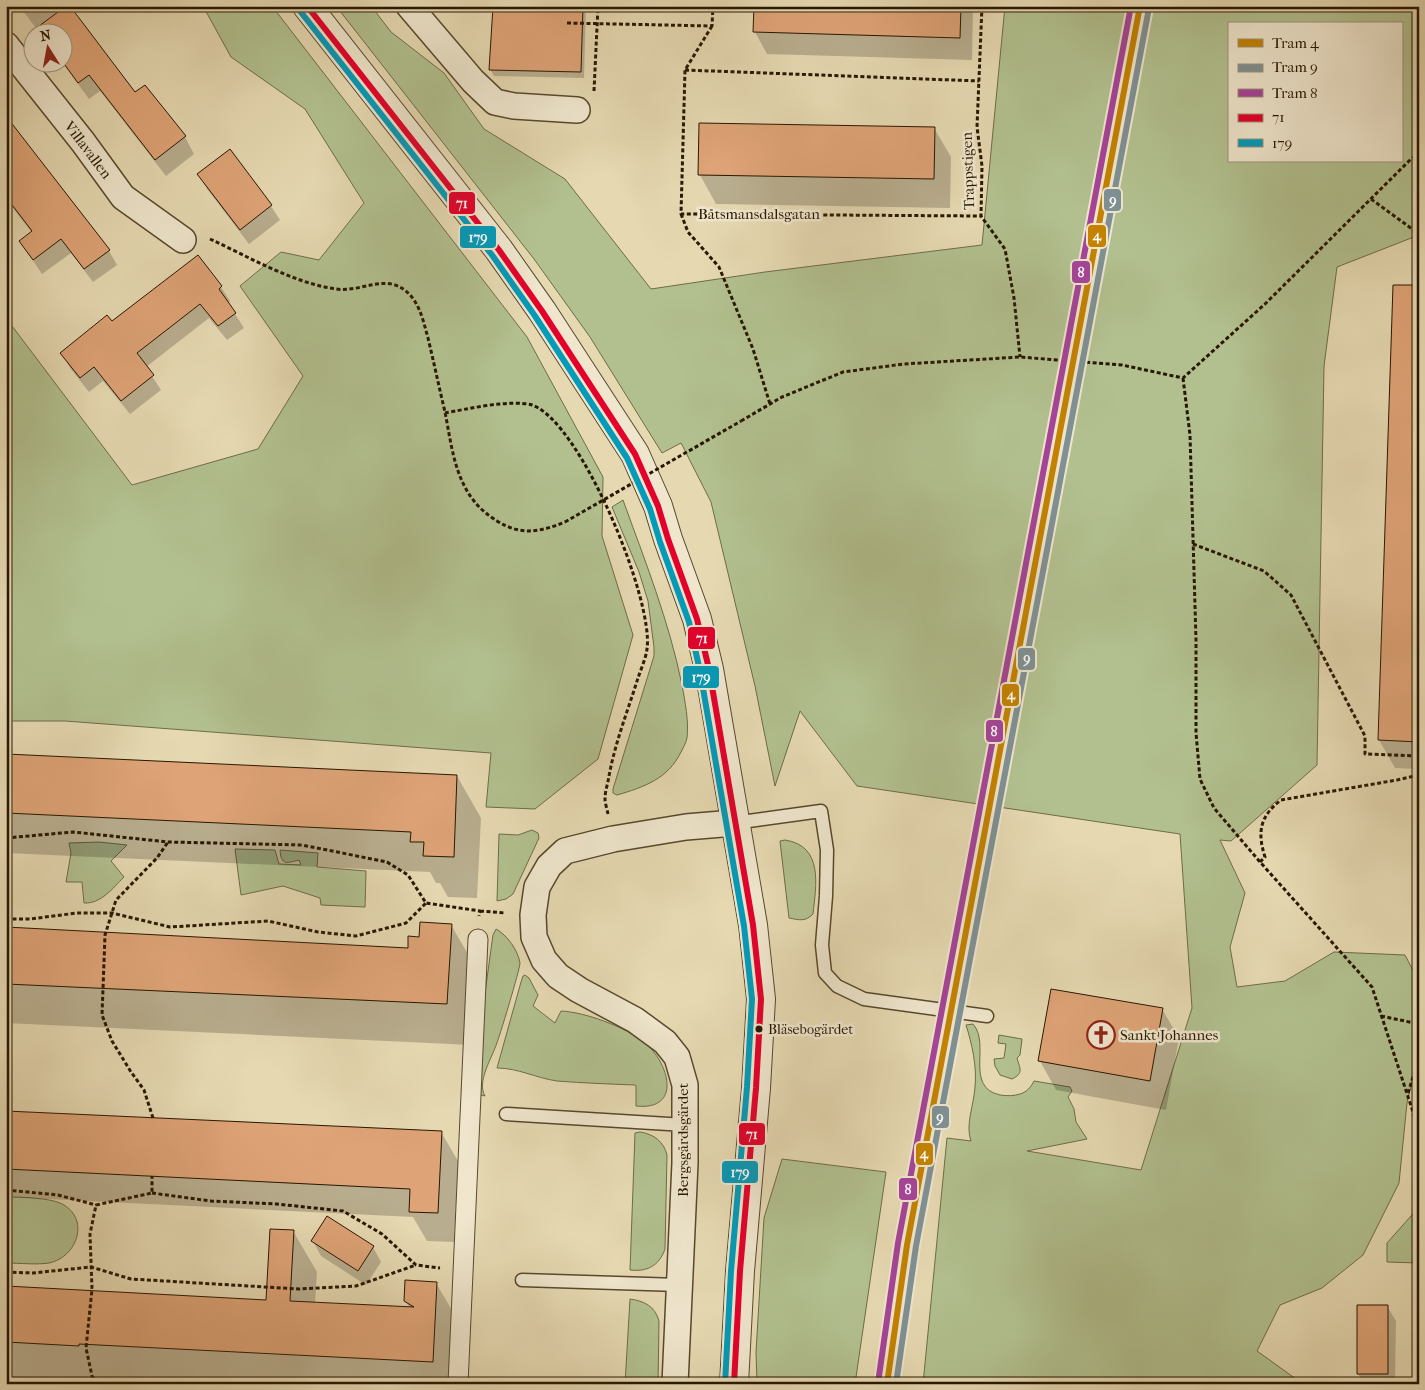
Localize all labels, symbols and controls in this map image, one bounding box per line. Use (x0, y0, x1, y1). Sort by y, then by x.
north arrow (22, 22, 72, 72)
legend (1228, 22, 1402, 162)
text: N (39, 26, 53, 45)
text: Tram 4 (1272, 34, 1320, 52)
text: Tram 9 (1272, 58, 1318, 76)
text: Tram 8 (1272, 84, 1318, 102)
text: 71 (1272, 108, 1285, 126)
street label: Villavallen (60, 117, 116, 183)
street label: Trappstigen (958, 131, 978, 210)
text: 179 (1272, 134, 1293, 152)
line badge: 9 (1103, 188, 1122, 212)
line badge: 71 (448, 191, 476, 215)
text: 9 (1108, 192, 1117, 209)
text: 71 (455, 195, 468, 212)
street label: Båtsmansdalsgatan (698, 205, 820, 223)
line badge: 4 (1087, 224, 1107, 248)
line badge: 179 (459, 225, 497, 249)
text: 4 (1092, 227, 1102, 244)
text: 179 (468, 229, 488, 246)
line badge: 8 (1071, 260, 1091, 284)
text: 8 (1077, 264, 1085, 281)
line badge: 71 (687, 626, 716, 650)
text: 71 (695, 630, 708, 647)
line badge: 9 (1017, 647, 1036, 671)
text: 9 (1022, 650, 1031, 667)
line badge: 179 (682, 665, 720, 689)
text: 179 (691, 669, 711, 686)
line badge: 4 (1001, 683, 1020, 707)
text: 4 (1006, 686, 1016, 703)
line badge: 8 (985, 719, 1004, 743)
text: 8 (990, 723, 998, 740)
church icon: Sankt Johannes (1086, 1020, 1116, 1050)
place label: Bläsebogärdet (768, 1021, 853, 1038)
marker: Bläsebogärdet (754, 1024, 764, 1034)
place label: Sankt Johannes (1120, 1026, 1219, 1044)
street label: Bergsgårdsgärdet (674, 1082, 692, 1197)
line badge: 9 (931, 1105, 950, 1129)
text: 9 (935, 1109, 944, 1126)
line badge: 71 (738, 1122, 766, 1146)
text: 71 (745, 1126, 758, 1143)
line badge: 4 (915, 1142, 934, 1166)
text: 4 (919, 1145, 929, 1162)
line badge: 179 (721, 1160, 759, 1184)
text: 179 (730, 1164, 750, 1181)
line badge: 8 (898, 1177, 918, 1201)
text: 8 (904, 1181, 912, 1198)

